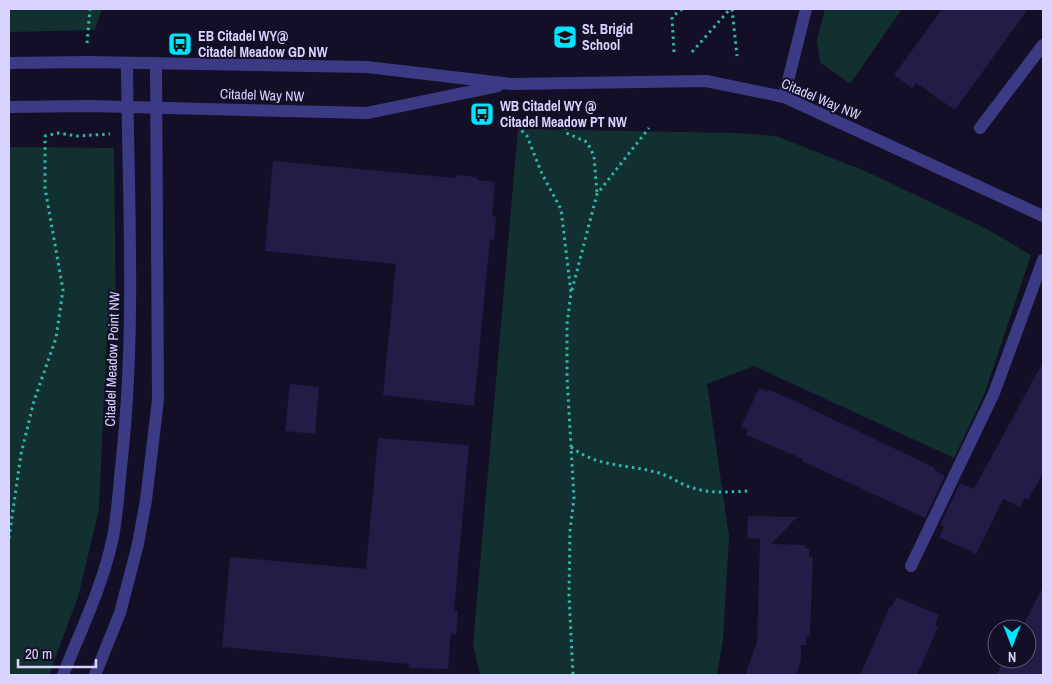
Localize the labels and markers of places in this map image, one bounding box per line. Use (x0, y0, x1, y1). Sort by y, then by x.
place label: St. Brigid School (582, 20, 633, 54)
school or university icon: St. Brigid School (552, 24, 578, 50)
place label: EB Citadel WY@ Citadel Meadow GD NW (198, 27, 328, 61)
bus stop icon: EB Citadel WY@ Citadel Meadow GD NW (167, 31, 193, 57)
place label: WB Citadel WY @ Citadel Meadow PT NW (500, 97, 627, 131)
bus stop icon: WB Citadel WY @ Citadel Meadow PT NW (469, 101, 495, 127)

